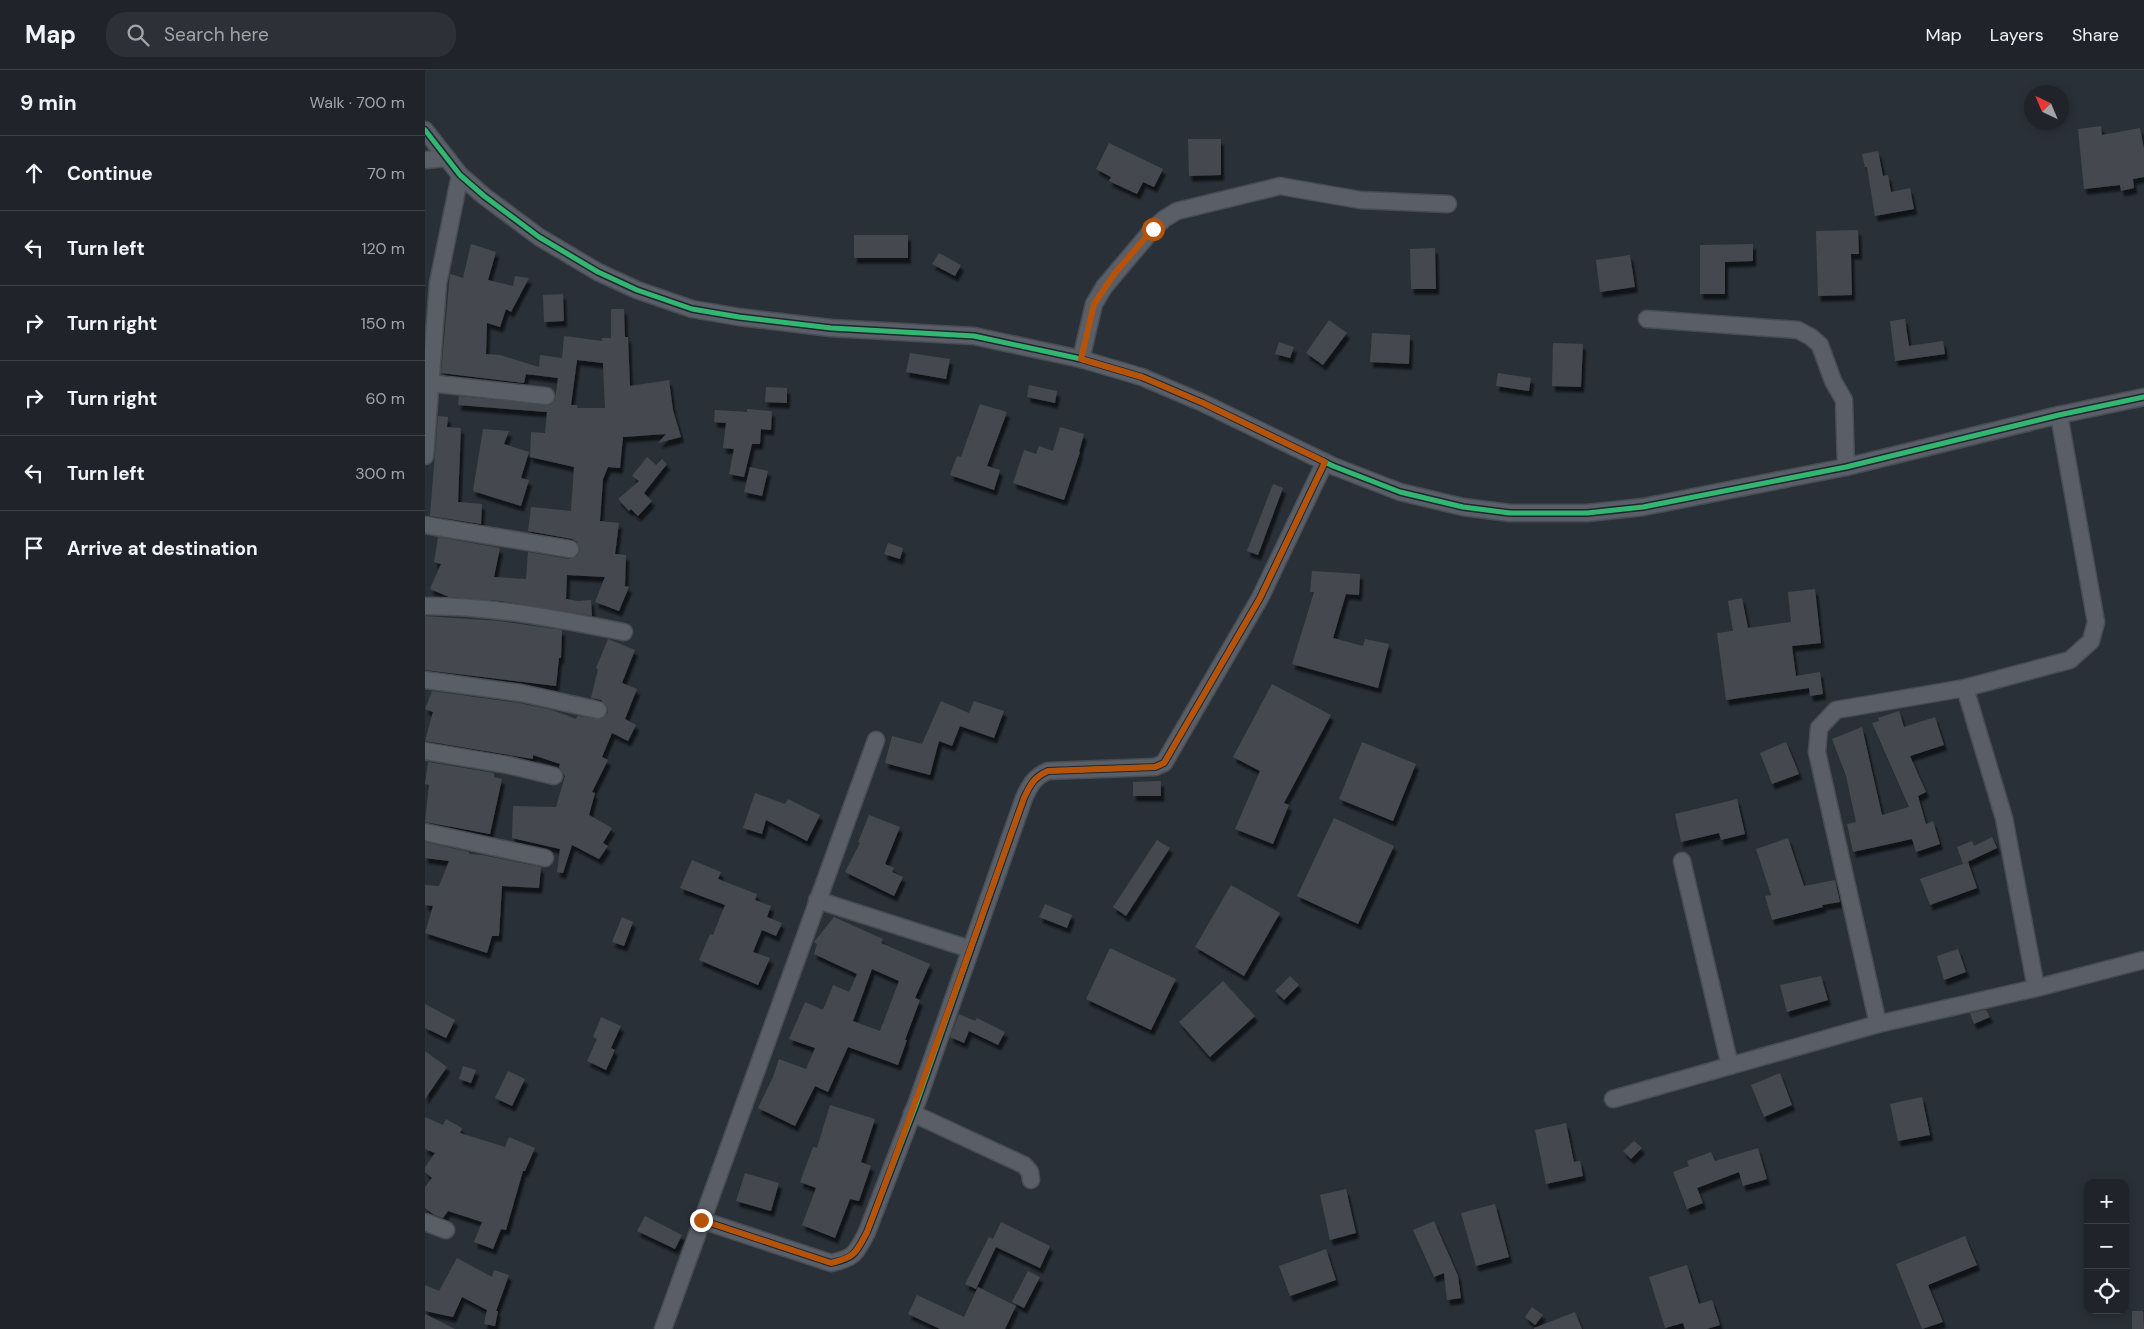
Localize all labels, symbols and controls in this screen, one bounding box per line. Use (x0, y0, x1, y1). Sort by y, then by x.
search box (106, 12, 456, 57)
text: Map (25, 19, 76, 50)
icon: search (124, 21, 152, 49)
text: Search here (164, 22, 269, 47)
text: Map (1926, 23, 1962, 47)
text: Layers (1990, 23, 2044, 47)
text: Share (2072, 23, 2119, 47)
north arrow (2024, 85, 2069, 130)
text: 9 min (20, 89, 77, 117)
text: Walk · 700 m (310, 92, 405, 113)
icon: ahead (20, 159, 48, 187)
text: Continue (67, 161, 153, 186)
text: 70 m (367, 163, 405, 184)
route start (1142, 218, 1165, 241)
icon: left (20, 234, 48, 262)
text: Turn left (67, 236, 145, 261)
text: 120 m (361, 238, 405, 259)
icon: right (20, 309, 48, 337)
text: Turn right (67, 311, 157, 336)
text: 150 m (361, 313, 405, 334)
icon: right (20, 384, 48, 412)
text: Turn right (67, 386, 157, 411)
text: 60 m (365, 388, 405, 409)
icon: left (20, 459, 48, 487)
text: Turn left (67, 461, 145, 486)
text: 300 m (355, 463, 405, 484)
icon: arrive (20, 534, 48, 562)
text: Arrive at destination (67, 536, 258, 561)
map controls (2084, 1179, 2129, 1314)
button: + (2084, 1179, 2129, 1224)
route end (690, 1209, 713, 1232)
button: − (2084, 1224, 2129, 1269)
button: locate (2084, 1269, 2129, 1314)

